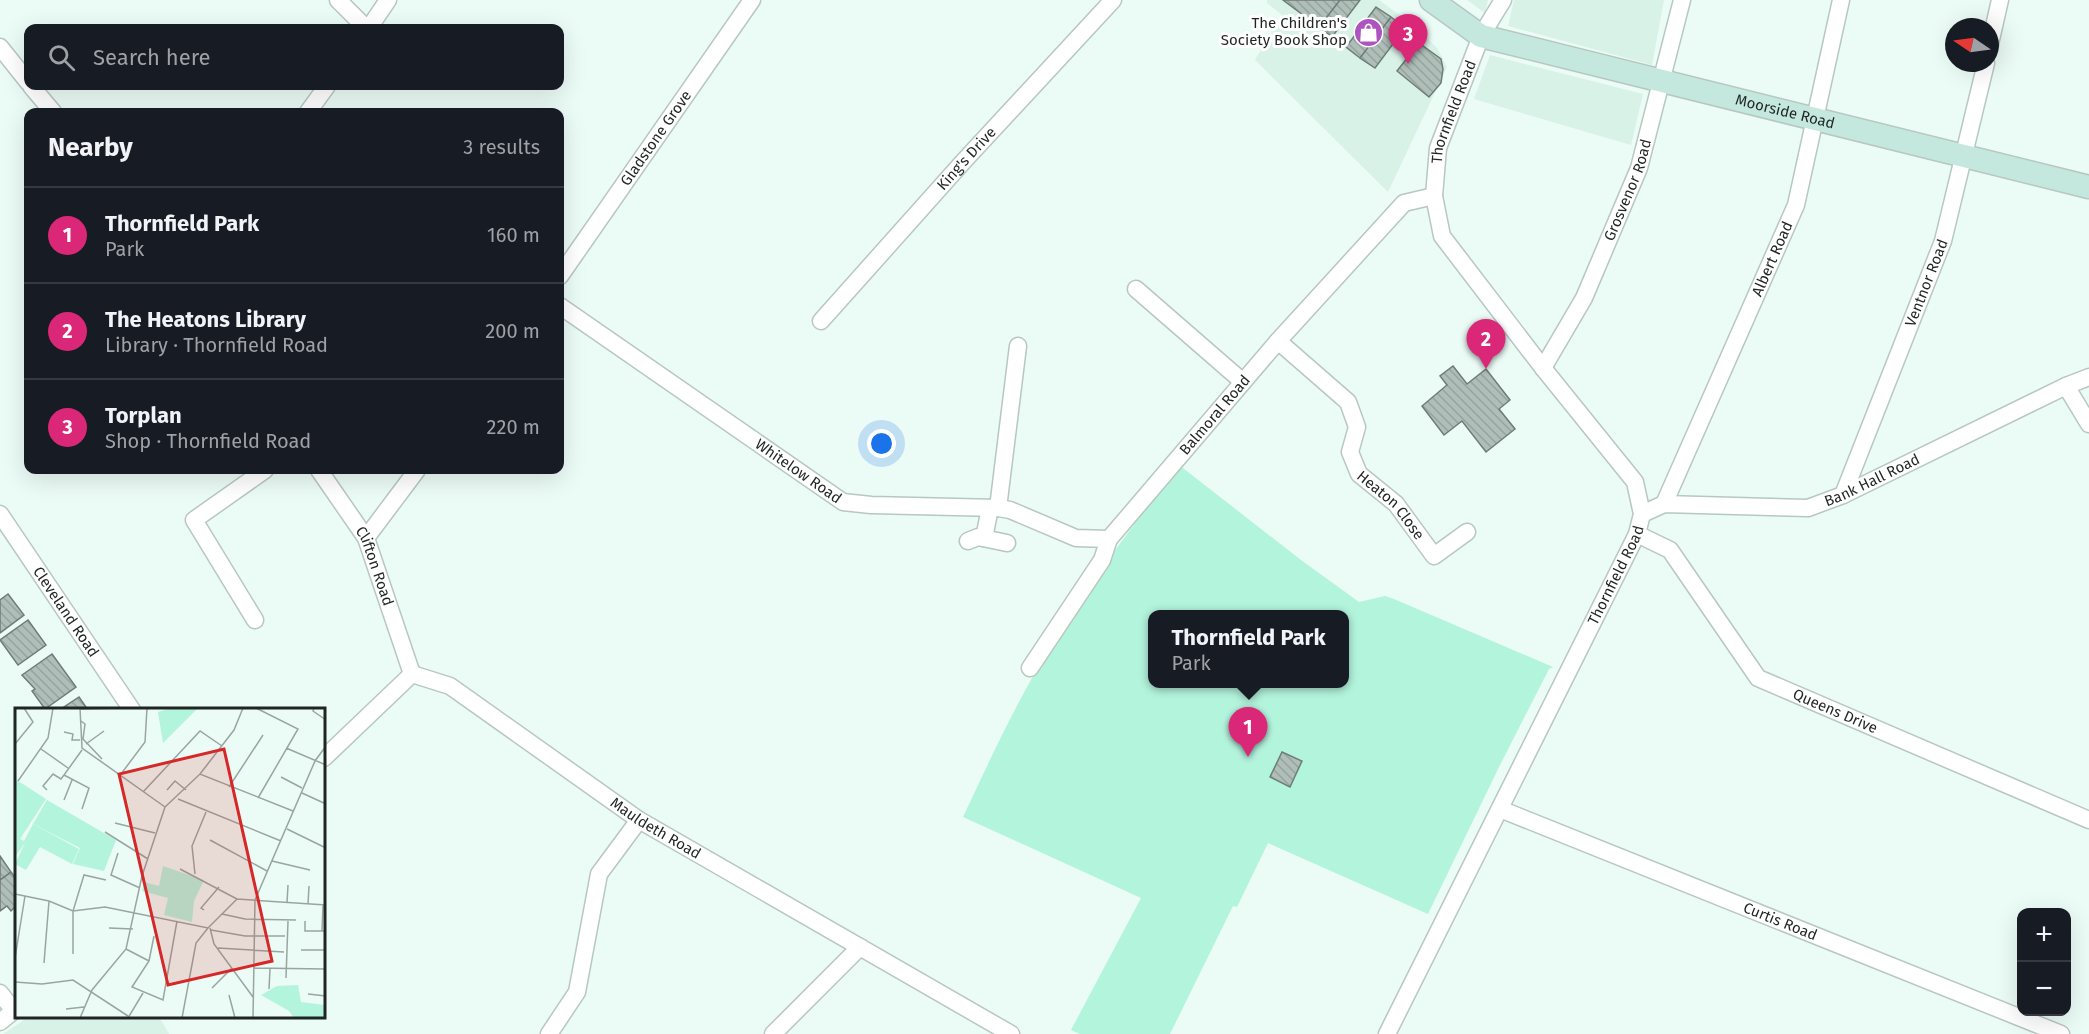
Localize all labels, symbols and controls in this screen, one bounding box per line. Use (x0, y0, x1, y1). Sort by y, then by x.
place label: The Children's Society Book Shop (1221, 14, 1347, 49)
pin: 3 (1388, 14, 1428, 64)
shop icon: The Children's Society Book Shop (1352, 16, 1384, 48)
north arrow (1945, 18, 1999, 72)
search box (24, 24, 564, 90)
icon: search (45, 41, 78, 74)
text: Search here (93, 44, 211, 71)
street label: Thornfield Road (1428, 58, 1480, 164)
street label: Gladstone Grove (617, 87, 695, 189)
street label: Moorside Road (1734, 91, 1837, 133)
street label: King's Drive (933, 123, 1000, 194)
text: Nearby (48, 132, 133, 163)
text: 3 results (463, 135, 540, 159)
street label: Grosvenor Road (1600, 137, 1655, 244)
text: Thornfield Park (105, 210, 259, 237)
street label: Albert Road (1748, 219, 1797, 299)
text: 1 (63, 223, 72, 247)
text: 160 m (487, 223, 540, 247)
text: Park (105, 237, 144, 261)
street label: Ventnor Road (1901, 237, 1952, 329)
text: The Heatons Library (105, 306, 306, 333)
text: 2 (62, 319, 73, 343)
text: 200 m (485, 319, 540, 343)
pin: 2 (1466, 320, 1506, 369)
text: Library · Thornfield Road (105, 333, 328, 357)
street label: Balmoral Road (1176, 371, 1254, 459)
text: Torplan (105, 402, 182, 429)
text: 3 (62, 415, 73, 439)
text: 220 m (487, 415, 540, 439)
text: Shop · Thornfield Road (105, 429, 311, 453)
your location (867, 429, 896, 458)
street label: Whitelow Road (752, 435, 845, 507)
street label: Bank Hall Road (1822, 450, 1923, 510)
street label: Heaton Close (1353, 467, 1428, 543)
street label: Clifton Road (352, 523, 397, 608)
street label: Thornfield Road (1584, 524, 1648, 628)
street label: Cleveland Road (29, 563, 103, 661)
popup (1148, 610, 1349, 688)
text: Thornfield Park (1171, 624, 1326, 651)
text: Park (1171, 651, 1211, 675)
street label: Queens Drive (1790, 685, 1880, 737)
inset map (15, 708, 326, 1019)
pin: 1 (1228, 708, 1268, 757)
street label: Mauldeth Road (607, 794, 704, 863)
street label: Curtis Road (1741, 899, 1820, 944)
map controls (2017, 908, 2071, 1016)
button: + (2017, 908, 2071, 962)
button: − (2017, 962, 2071, 1016)

